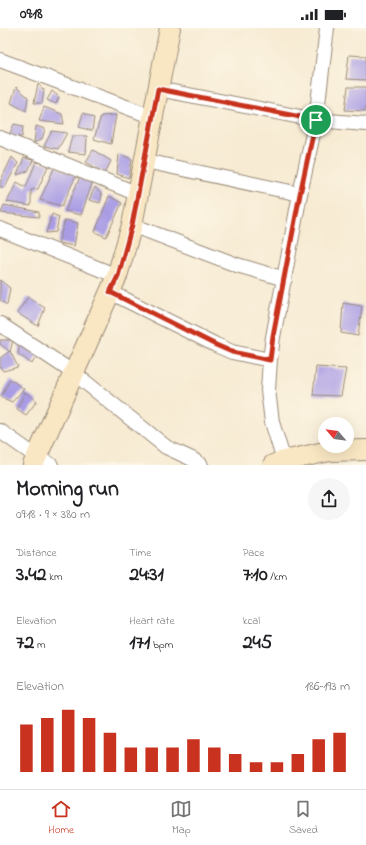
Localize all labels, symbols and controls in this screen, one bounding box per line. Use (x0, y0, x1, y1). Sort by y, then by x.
text: 09:18 (20, 3, 43, 25)
pin (299, 103, 333, 137)
icon: arrive (305, 109, 327, 131)
north arrow (318, 417, 354, 453)
map controls (318, 417, 354, 453)
text: Morning run (16, 474, 119, 506)
button: share (308, 478, 350, 520)
text: 09:18 · 9 × 380 m (16, 505, 90, 524)
text: Distance (16, 545, 57, 561)
text: Time (129, 545, 151, 561)
text: Pace (243, 545, 264, 561)
text: 3.42 (16, 561, 47, 590)
text: 24:31 (129, 561, 164, 590)
text: 7:10 (243, 561, 268, 590)
text: km (47, 569, 63, 585)
text: /km (268, 569, 287, 585)
text: Elevation (16, 613, 56, 629)
text: Heart rate (129, 613, 174, 629)
text: kcal (243, 613, 260, 629)
text: 72 (16, 629, 34, 658)
text: 171 (129, 629, 150, 658)
text: 245 (243, 629, 272, 658)
text: m (34, 637, 45, 653)
text: bpm (150, 637, 173, 653)
text: Elevation (16, 677, 64, 696)
text: 186–193 m (305, 677, 350, 696)
tab: Home (48, 798, 74, 838)
tab: Map (170, 798, 192, 838)
tab: Saved (289, 798, 318, 838)

